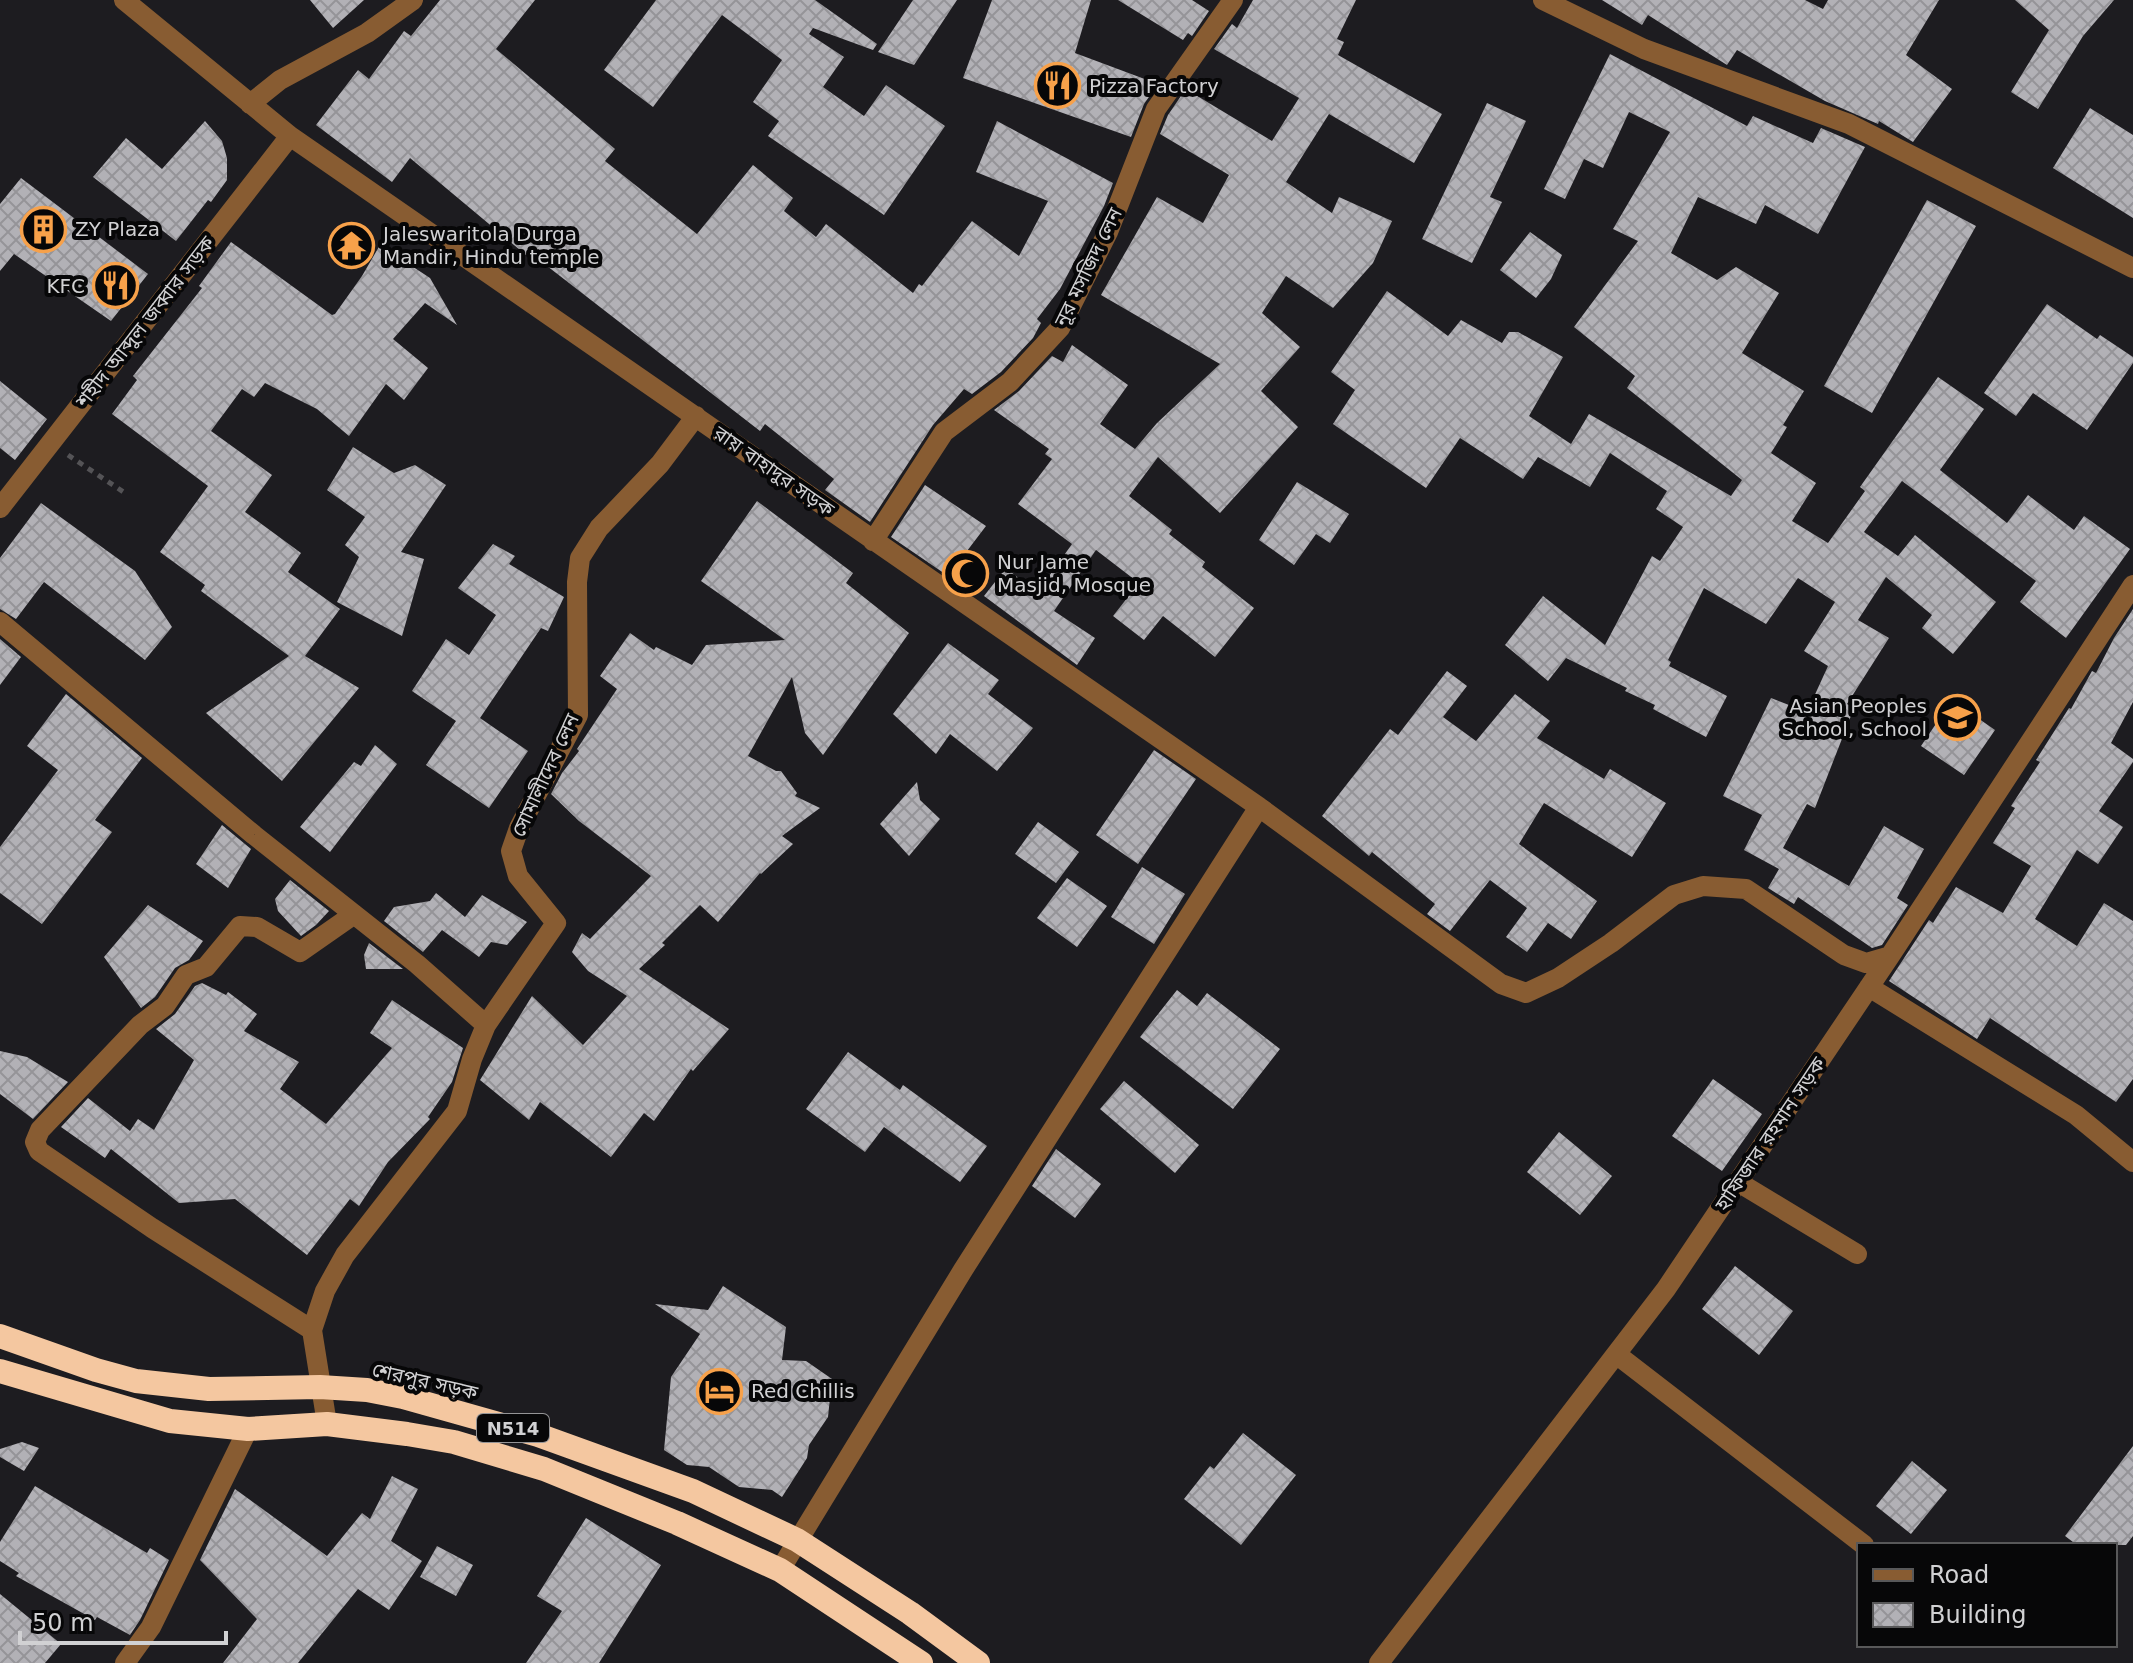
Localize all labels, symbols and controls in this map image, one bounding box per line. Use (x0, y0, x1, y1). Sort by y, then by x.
restaurant icon: Pizza Factory (1034, 62, 1082, 110)
place label: Pizza Factory (1089, 74, 1219, 98)
street label: নূর মসজিদ লেন (1049, 203, 1128, 332)
building icon: ZY Plaza (20, 205, 68, 253)
place label: ZY Plaza (75, 217, 160, 241)
temple icon: Jaleswaritola Durga Mandir, Hindu temple (328, 221, 376, 269)
place label: Jaleswaritola Durga Mandir, Hindu temple (381, 222, 600, 269)
street label: শহীদ আব্দুল জব্বার সড়ক (70, 231, 220, 413)
restaurant icon: KFC (92, 262, 140, 310)
place label: KFC (46, 274, 85, 298)
street label: রায় বাহাদুর সড়ক (708, 420, 840, 522)
mosque icon: Nur Jame Masjid, Mosque (942, 549, 990, 597)
place label: Nur Jame Masjid, Mosque (997, 550, 1151, 597)
place label: Asian Peoples School, School (1781, 694, 1927, 741)
school or university icon: Asian Peoples School, School (1934, 694, 1982, 742)
street label: সোমালীদেব লেন (506, 709, 584, 840)
street label: হাফিজার রহমান সড়ক (1709, 1052, 1831, 1216)
street label: শেরপুর সড়ক (370, 1357, 481, 1405)
hotel icon: Red Chillis (696, 1367, 744, 1415)
place label: Red Chillis (751, 1379, 855, 1403)
road number: N514 (477, 1414, 549, 1442)
legend (1857, 1543, 2117, 1647)
text: Road (1929, 1561, 1989, 1589)
scale bar (20, 1595, 226, 1645)
text: Building (1929, 1601, 2026, 1629)
text: 50 m (32, 1609, 94, 1637)

